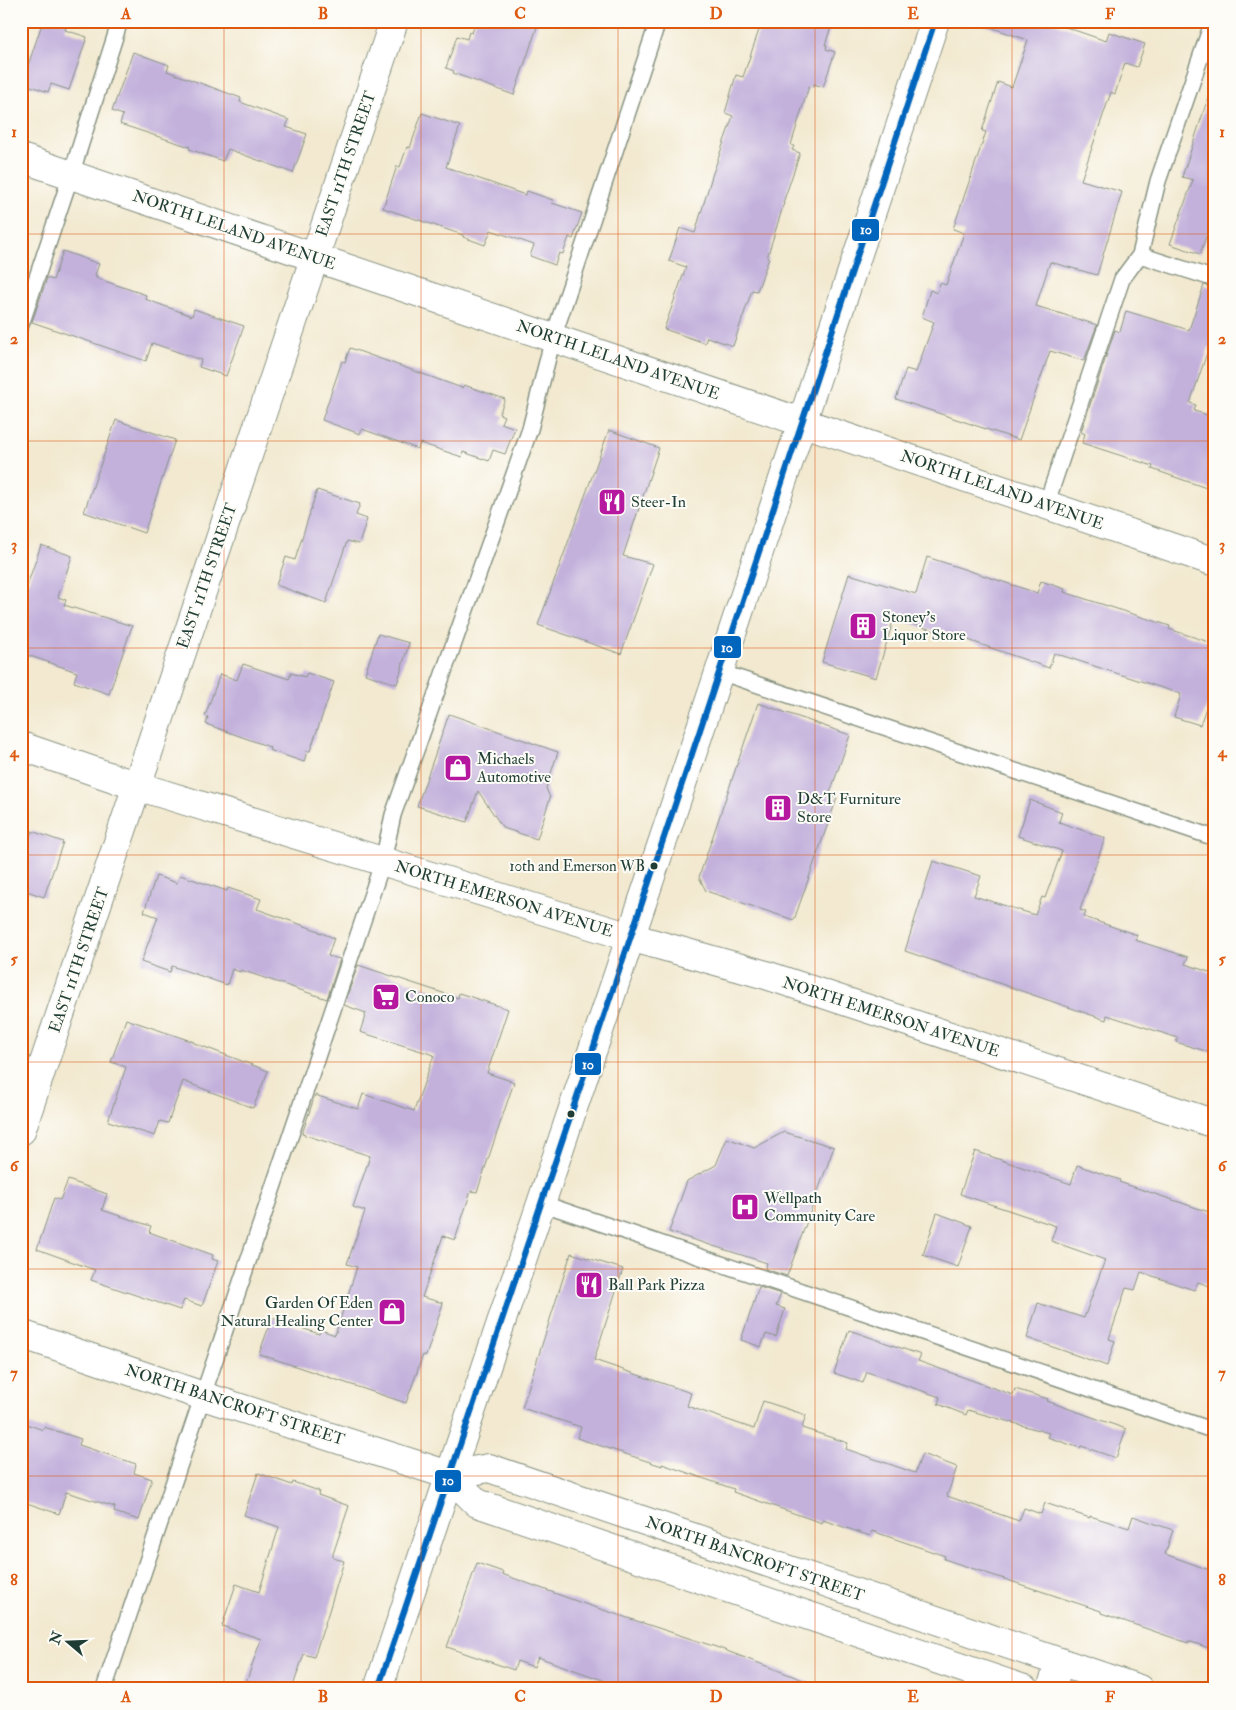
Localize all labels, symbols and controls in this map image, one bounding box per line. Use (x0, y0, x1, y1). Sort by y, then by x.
text: A (120, 4, 132, 24)
text: B (318, 4, 328, 24)
text: C (514, 4, 526, 24)
text: D (709, 4, 723, 24)
text: E (907, 4, 919, 24)
text: F (1105, 4, 1115, 24)
street label: EAST 11TH STREET (312, 88, 380, 239)
text: 1 (11, 122, 17, 142)
text: 1 (1219, 122, 1225, 142)
street label: NORTH LELAND AVENUE (130, 186, 338, 274)
line badge: 10 (851, 218, 880, 242)
text: 10 (860, 221, 872, 238)
street label: NORTH LELAND AVENUE (514, 316, 722, 404)
text: 2 (10, 329, 18, 349)
text: 2 (1218, 329, 1226, 349)
street label: NORTH LELAND AVENUE (898, 446, 1106, 534)
restaurant icon: Steer-In (597, 487, 627, 517)
place label: Steer-In (631, 492, 686, 512)
street label: EAST 11TH STREET (173, 500, 241, 651)
text: 3 (11, 535, 17, 555)
text: 3 (1219, 535, 1225, 555)
place label: Stoney's Liquor Store (882, 607, 966, 645)
building icon: Stoney's Liquor Store (848, 611, 878, 641)
line badge: 10 (713, 635, 742, 659)
text: 10 (721, 639, 733, 656)
text: 4 (9, 742, 20, 762)
text: 4 (1217, 742, 1228, 762)
place label: Michaels Automotive (476, 749, 551, 787)
shop icon: Michaels Automotive (443, 753, 473, 783)
place label: D&T Furniture Store (797, 789, 901, 827)
building icon: D&T Furniture Store (763, 793, 793, 823)
street label: NORTH EMERSON AVENUE (393, 856, 615, 942)
place label: 10th and Emerson WB (509, 857, 645, 876)
marker: 10th and Emerson WB (649, 861, 659, 871)
street label: EAST 11TH STREET (45, 884, 113, 1035)
text: 5 (10, 949, 18, 969)
text: 5 (1218, 949, 1226, 969)
street label: NORTH EMERSON AVENUE (780, 972, 1002, 1062)
supermarket icon: Conoco (371, 982, 401, 1012)
place label: Conoco (405, 987, 455, 1007)
line badge: 10 (574, 1052, 602, 1076)
text: 10 (582, 1056, 594, 1073)
unlabelled marker (566, 1109, 576, 1119)
text: 6 (10, 1156, 20, 1176)
text: 6 (1218, 1156, 1228, 1176)
place label: Wellpath Community Care (763, 1188, 876, 1226)
hospital icon: Wellpath Community Care (730, 1192, 760, 1222)
restaurant icon: Ball Park Pizza (574, 1270, 604, 1300)
place label: Ball Park Pizza (608, 1275, 705, 1295)
place label: Garden Of Eden Natural Healing Center (221, 1293, 373, 1331)
shop icon: Garden Of Eden Natural Healing Center (377, 1297, 407, 1327)
street label: NORTH BANCROFT STREET (123, 1360, 347, 1450)
text: 7 (10, 1363, 18, 1383)
text: 7 (1218, 1363, 1226, 1383)
line badge: 10 (434, 1469, 462, 1493)
text: 10 (442, 1472, 454, 1489)
street label: NORTH BANCROFT STREET (643, 1512, 867, 1606)
text: 8 (10, 1570, 18, 1590)
text: 8 (1218, 1570, 1226, 1590)
north arrow (42, 1618, 92, 1668)
text: N (46, 1629, 66, 1648)
text: A (120, 1687, 132, 1707)
text: B (318, 1687, 328, 1707)
text: C (514, 1687, 526, 1707)
text: D (709, 1687, 723, 1707)
text: E (907, 1687, 919, 1707)
text: F (1105, 1687, 1115, 1707)

